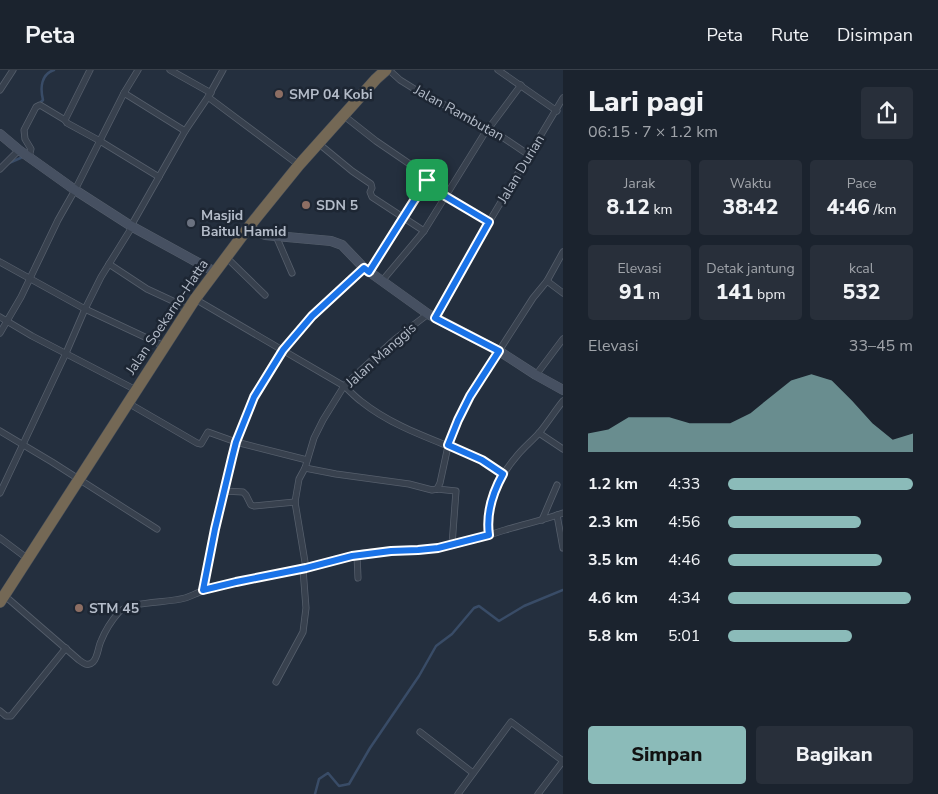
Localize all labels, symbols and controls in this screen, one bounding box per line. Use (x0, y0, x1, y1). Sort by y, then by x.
text: Peta (25, 19, 75, 51)
text: Peta (707, 23, 743, 47)
text: Rute (771, 23, 809, 47)
text: Disimpan (837, 23, 913, 47)
street label: Jalan Rambutan (410, 80, 507, 146)
text: Lari pagi (588, 83, 704, 121)
place label: SMP 04 Kobi (289, 85, 373, 104)
button: share (861, 87, 913, 139)
marker: SMP 04 Kobi (273, 88, 285, 100)
text: 06:15 · 7 × 1.2 km (588, 121, 718, 143)
street label: Jalan Durian (493, 131, 549, 208)
pin (406, 159, 448, 201)
icon: arrive (413, 166, 441, 194)
text: Jarak (624, 174, 655, 193)
text: Waktu (730, 174, 771, 193)
text: Pace (847, 174, 876, 193)
text: 8.12 (607, 193, 650, 221)
text: 38:42 (723, 193, 778, 221)
text: 4:46 (827, 193, 870, 221)
place label: SDN 5 (316, 196, 358, 215)
marker: SDN 5 (300, 199, 312, 211)
text: km (650, 200, 672, 219)
text: /km (870, 200, 896, 219)
place label: Masjid Baitul Hamid (201, 206, 286, 241)
marker: Masjid Baitul Hamid (185, 217, 197, 229)
street label: Jalan Soekarno-Hatta (121, 256, 213, 379)
text: Elevasi (617, 259, 662, 278)
text: Detak jantung (706, 259, 795, 278)
text: kcal (849, 259, 874, 278)
text: 91 (619, 278, 644, 306)
text: 141 (716, 278, 753, 306)
text: 532 (843, 278, 880, 306)
text: m (644, 285, 660, 304)
text: bpm (753, 285, 785, 304)
street label: Jalan Manggis (341, 318, 421, 392)
text: Elevasi (588, 335, 638, 357)
text: 33–45 m (849, 335, 913, 357)
text: 1.2 km (588, 473, 638, 495)
text: 4:33 (668, 473, 700, 495)
text: 2.3 km (588, 511, 638, 533)
text: 4:56 (668, 511, 700, 533)
text: 3.5 km (588, 549, 638, 571)
text: 4:46 (668, 549, 700, 571)
text: 4.6 km (588, 587, 638, 609)
text: 4:34 (668, 587, 700, 609)
place label: STM 45 (89, 599, 139, 618)
marker: STM 45 (73, 602, 85, 614)
text: 5.8 km (588, 625, 638, 647)
text: 5:01 (668, 625, 700, 647)
button: Simpan (588, 726, 746, 784)
button: Bagikan (756, 726, 913, 784)

